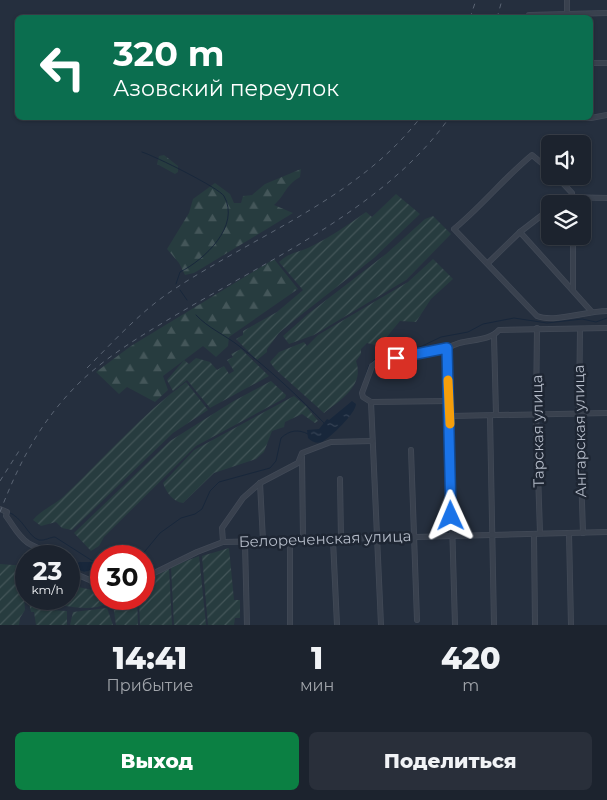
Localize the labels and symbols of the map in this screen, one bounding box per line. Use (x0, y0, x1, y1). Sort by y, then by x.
pin (375, 337, 417, 379)
street label: Ангарская улица (569, 364, 590, 498)
street label: Тарская улица (527, 374, 548, 488)
position arrow (424, 489, 476, 541)
street label: Белореченская улица (238, 526, 412, 551)
speed limit sign: 30 (90, 545, 155, 610)

